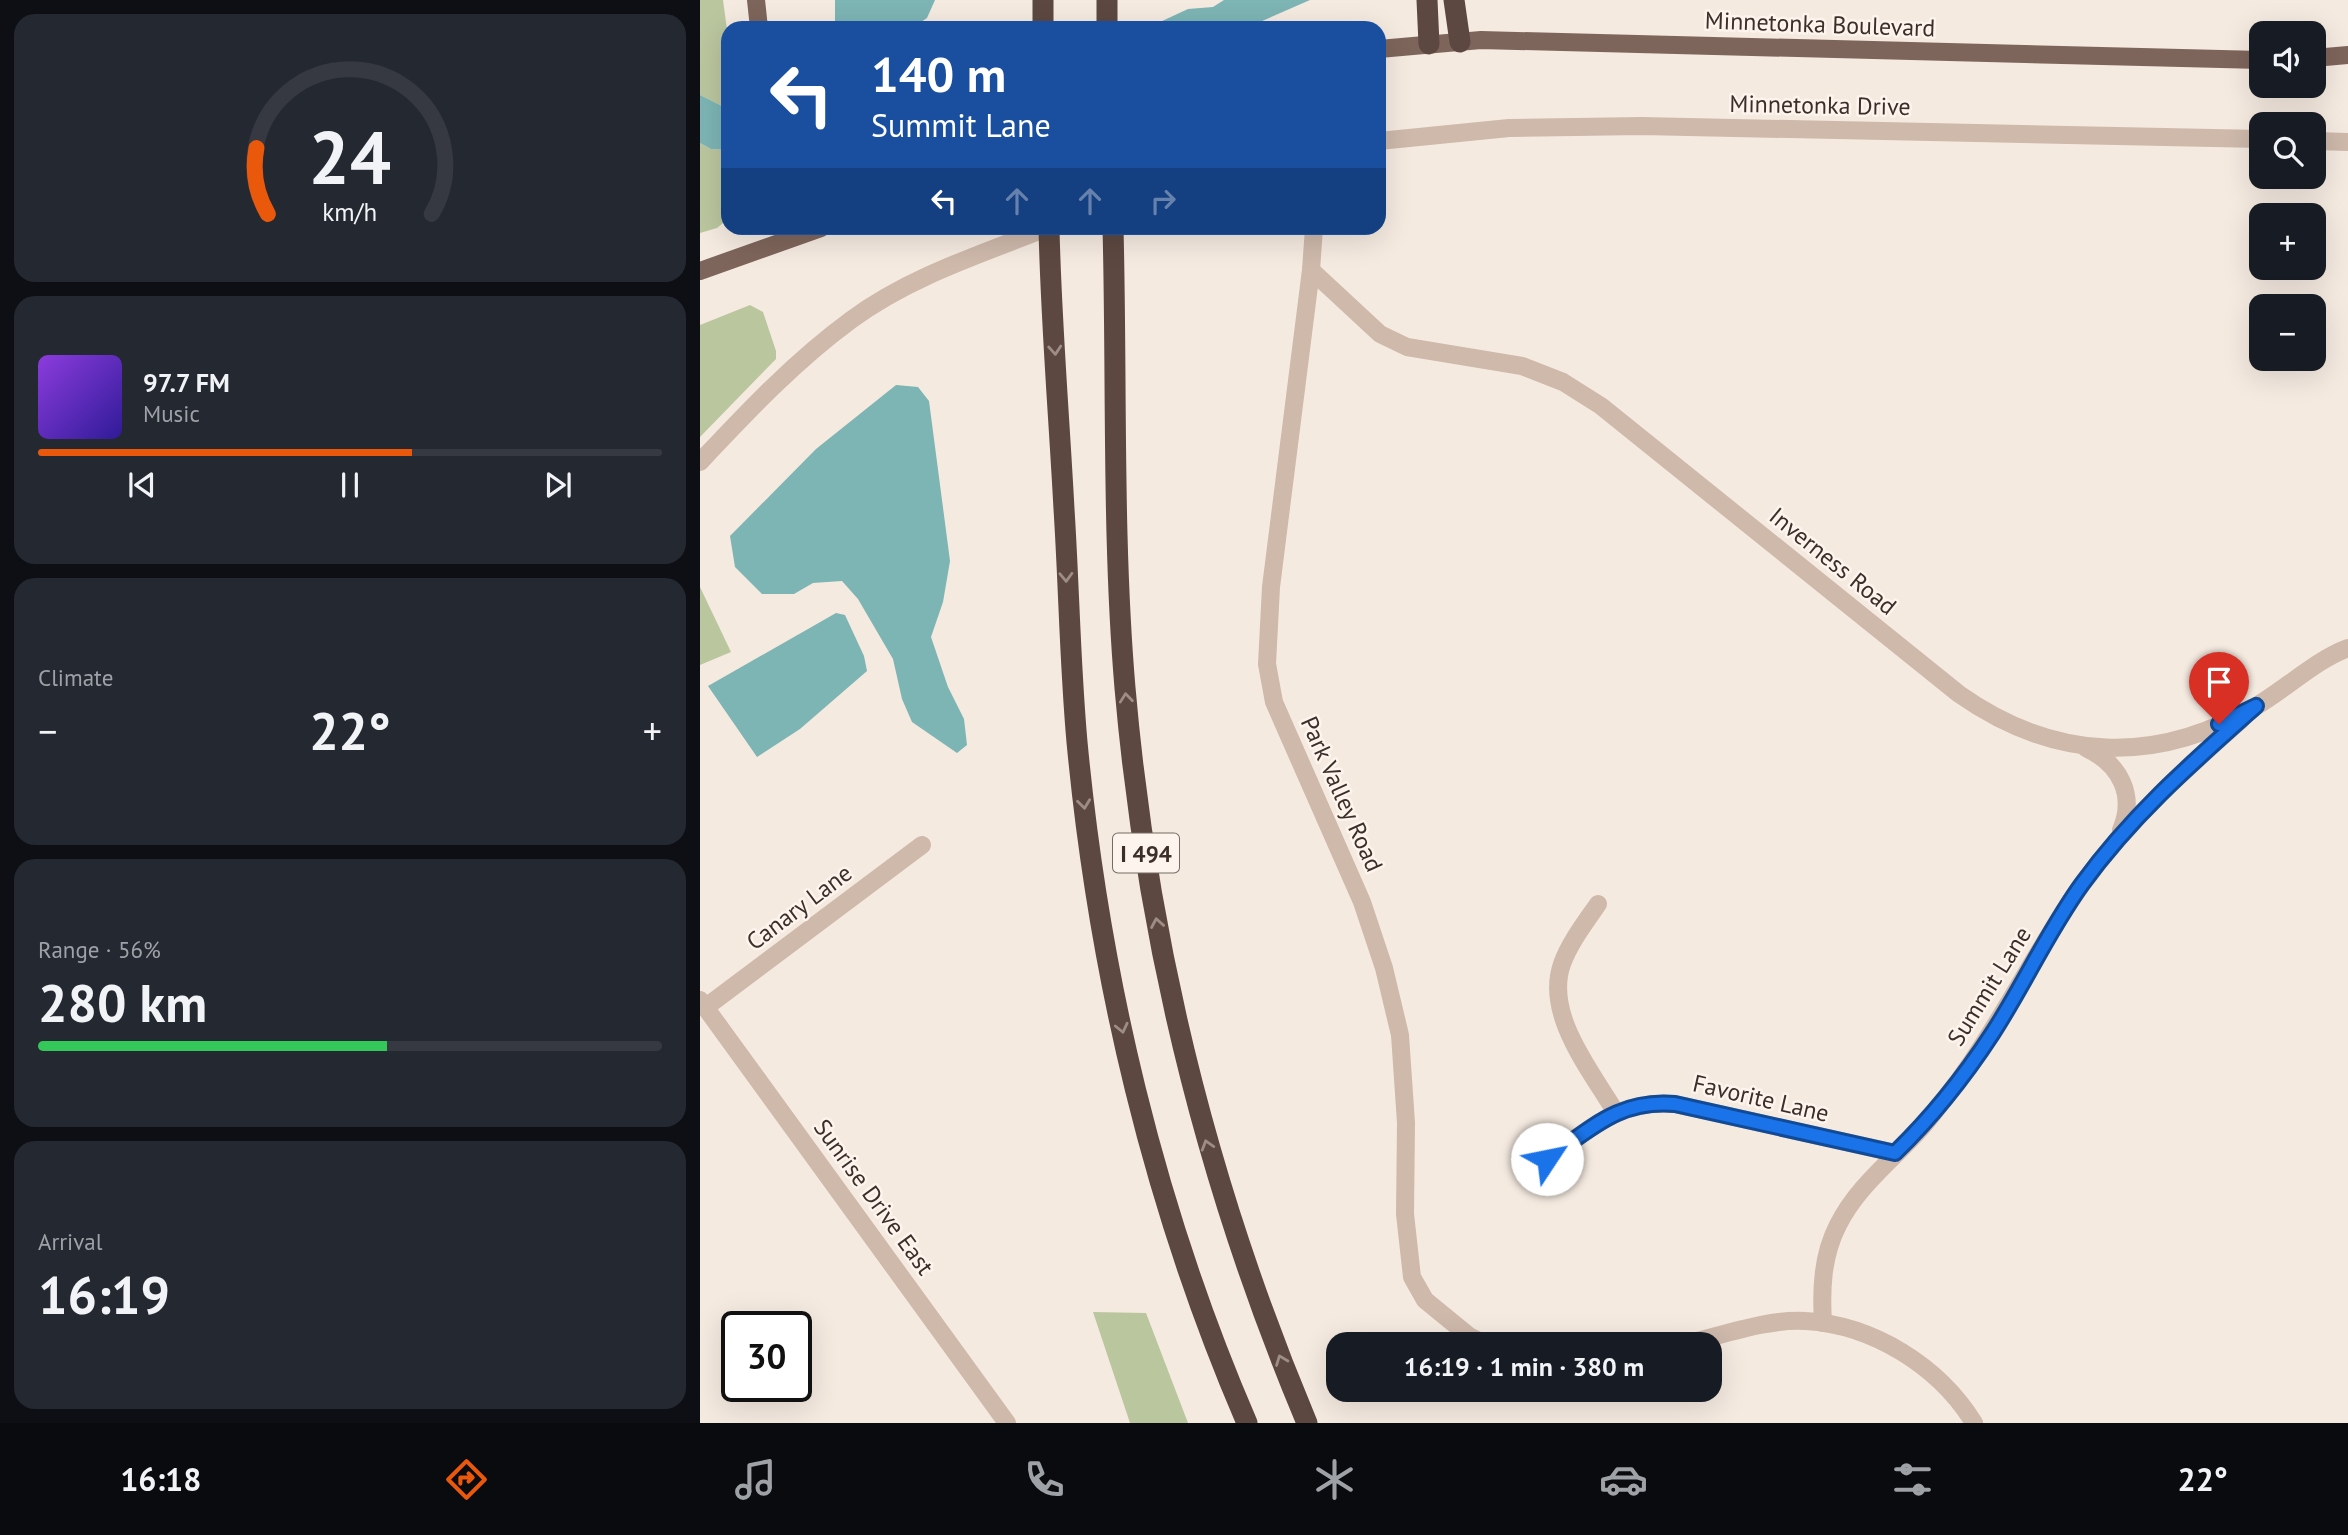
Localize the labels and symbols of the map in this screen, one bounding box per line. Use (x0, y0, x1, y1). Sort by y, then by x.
street label: Minnetonka Boulevard (1704, 4, 1936, 44)
street label: Minnetonka Drive (1729, 88, 1911, 122)
one-way arrow (1047, 345, 1062, 356)
street label: Inverness Road (1763, 500, 1903, 622)
one-way arrow (1059, 572, 1074, 583)
pin (2189, 652, 2249, 724)
one-way arrow (1119, 692, 1134, 703)
street label: Park Valley Road (1294, 712, 1390, 876)
one-way arrow (1077, 798, 1092, 810)
road number: I 494 (1113, 834, 1179, 873)
street label: Canary Lane (740, 857, 858, 957)
one-way arrow (1151, 917, 1166, 929)
street label: Summit Lane (1940, 921, 2038, 1051)
one-way arrow (1114, 1022, 1128, 1034)
street label: Favorite Lane (1690, 1067, 1832, 1129)
street label: Sunrise Drive East (807, 1113, 941, 1281)
position arrow (1510, 1122, 1584, 1196)
one-way arrow (1201, 1139, 1216, 1151)
speed limit sign: 30 (721, 1311, 812, 1402)
one-way arrow (1275, 1354, 1289, 1366)

